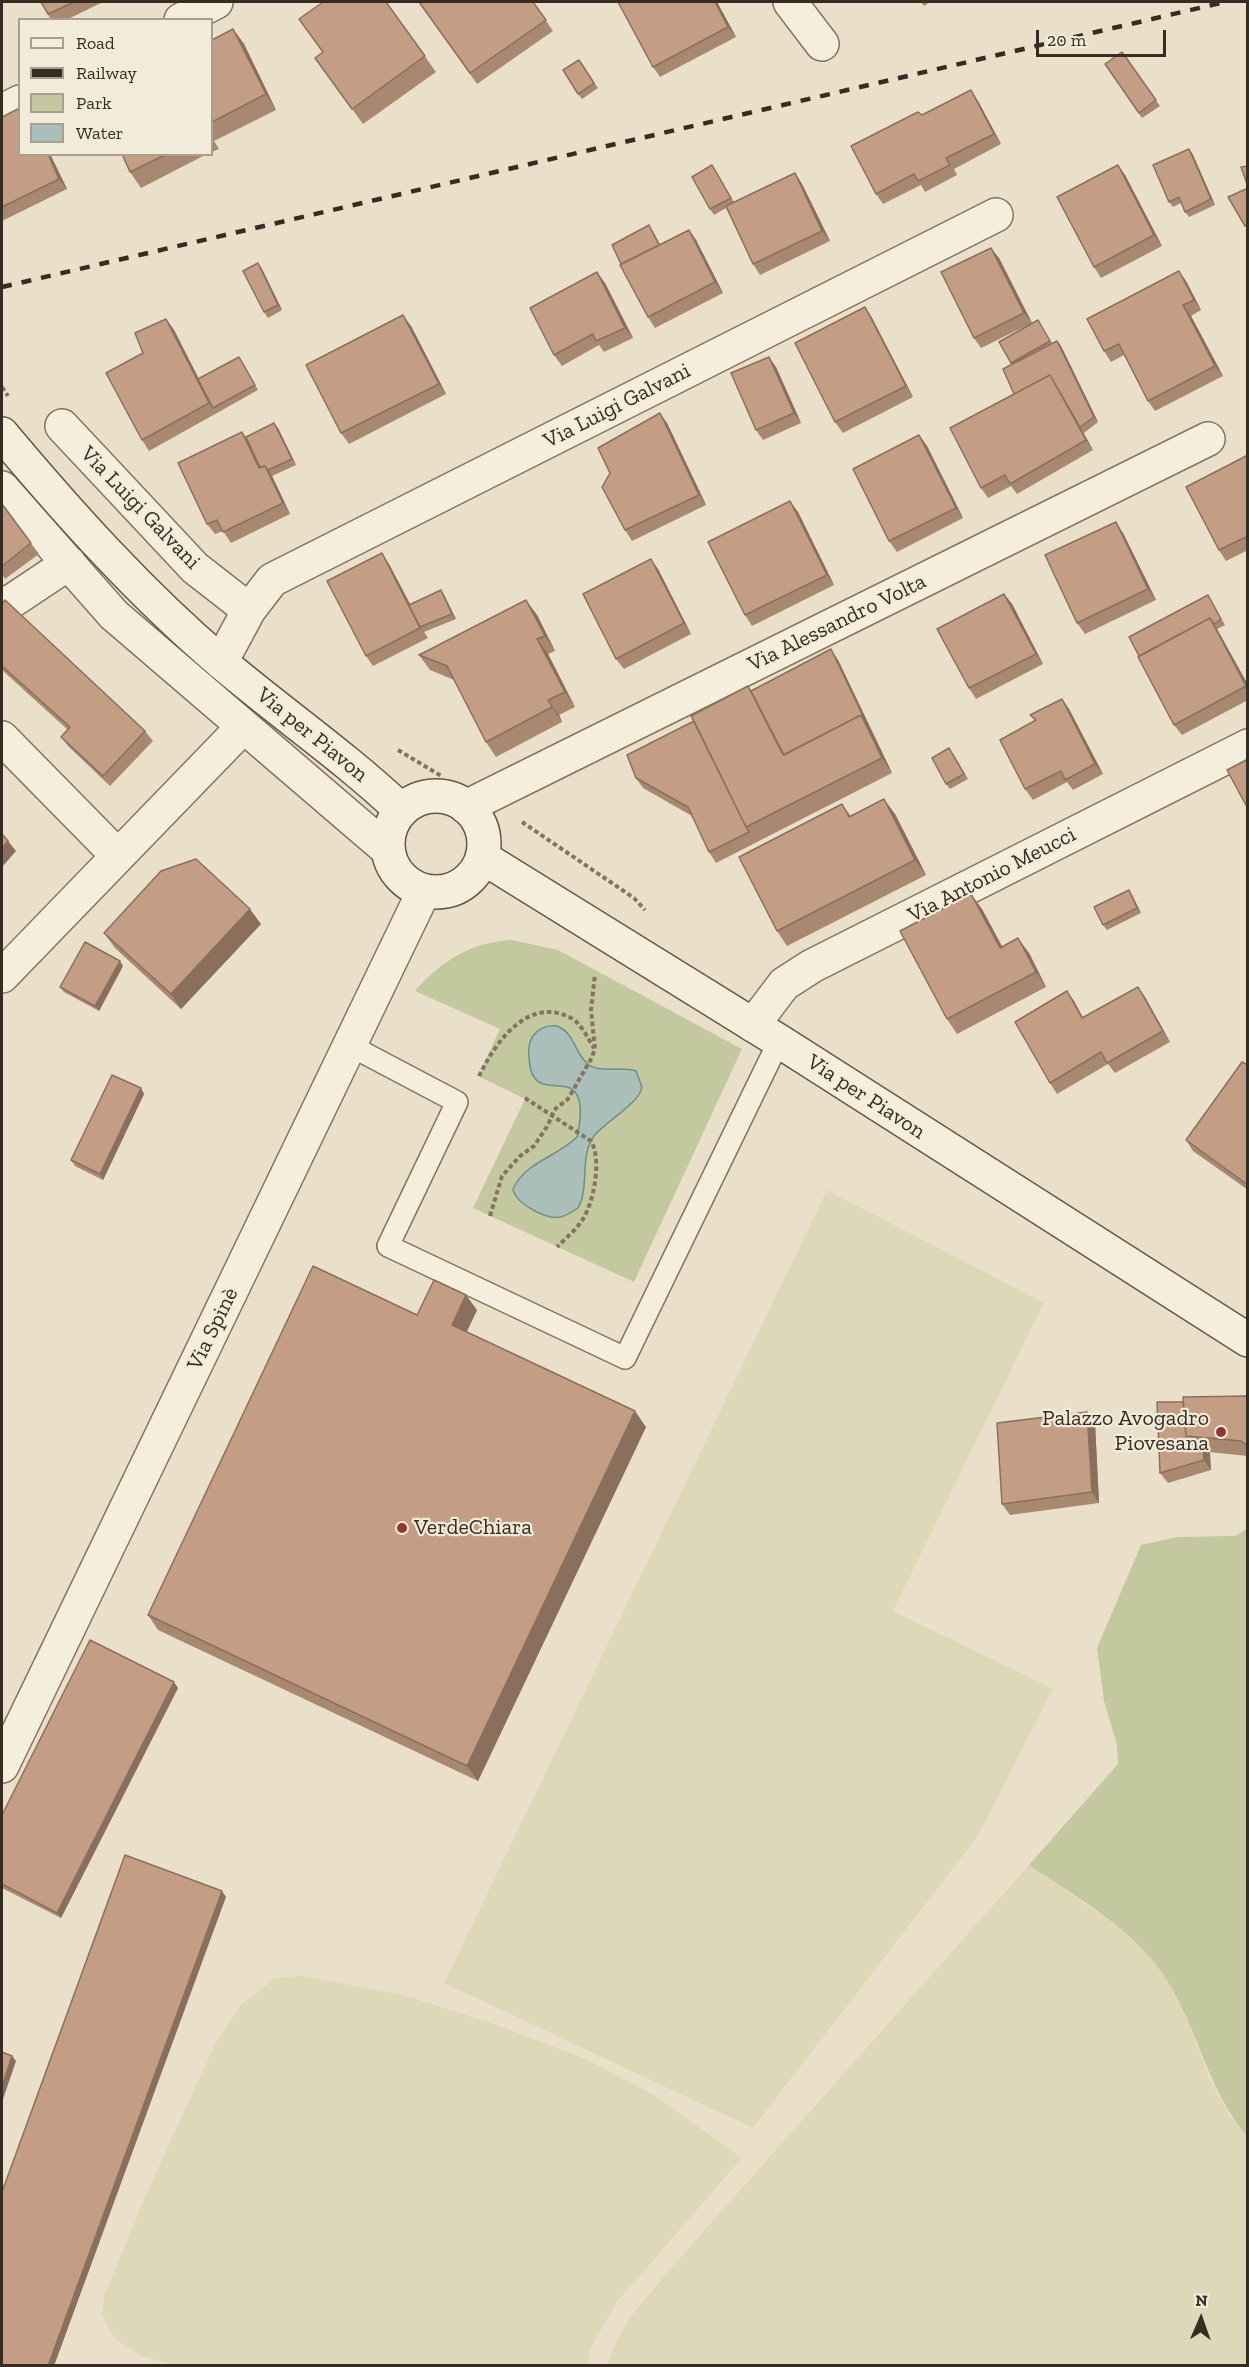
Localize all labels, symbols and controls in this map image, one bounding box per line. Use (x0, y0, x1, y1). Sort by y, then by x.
legend (18, 18, 213, 156)
scale bar (1039, 18, 1170, 56)
text: 20 m (1047, 29, 1086, 51)
text: Road (76, 32, 115, 54)
text: Railway (76, 62, 137, 84)
text: Park (76, 92, 112, 114)
text: Water (76, 122, 123, 144)
street label: Via Luigi Galvani (539, 358, 695, 454)
street label: Via Luigi Galvani (75, 441, 205, 575)
street label: Via Alessandro Volta (744, 568, 930, 678)
street label: Via per Piavon (251, 682, 373, 788)
street label: Via Antonio Meucci (904, 821, 1080, 929)
street label: Via per Piavon (802, 1049, 930, 1145)
street label: Via Spinè (182, 1283, 244, 1375)
place label: Palazzo Avogadro Piovesana (1042, 1406, 1209, 1458)
marker: Palazzo Avogadro Piovesana (1214, 1425, 1228, 1439)
place label: VerdeChiara (414, 1515, 532, 1541)
marker: VerdeChiara (395, 1521, 409, 1535)
north arrow (1171, 2289, 1231, 2349)
text: N (1195, 2291, 1208, 2310)

